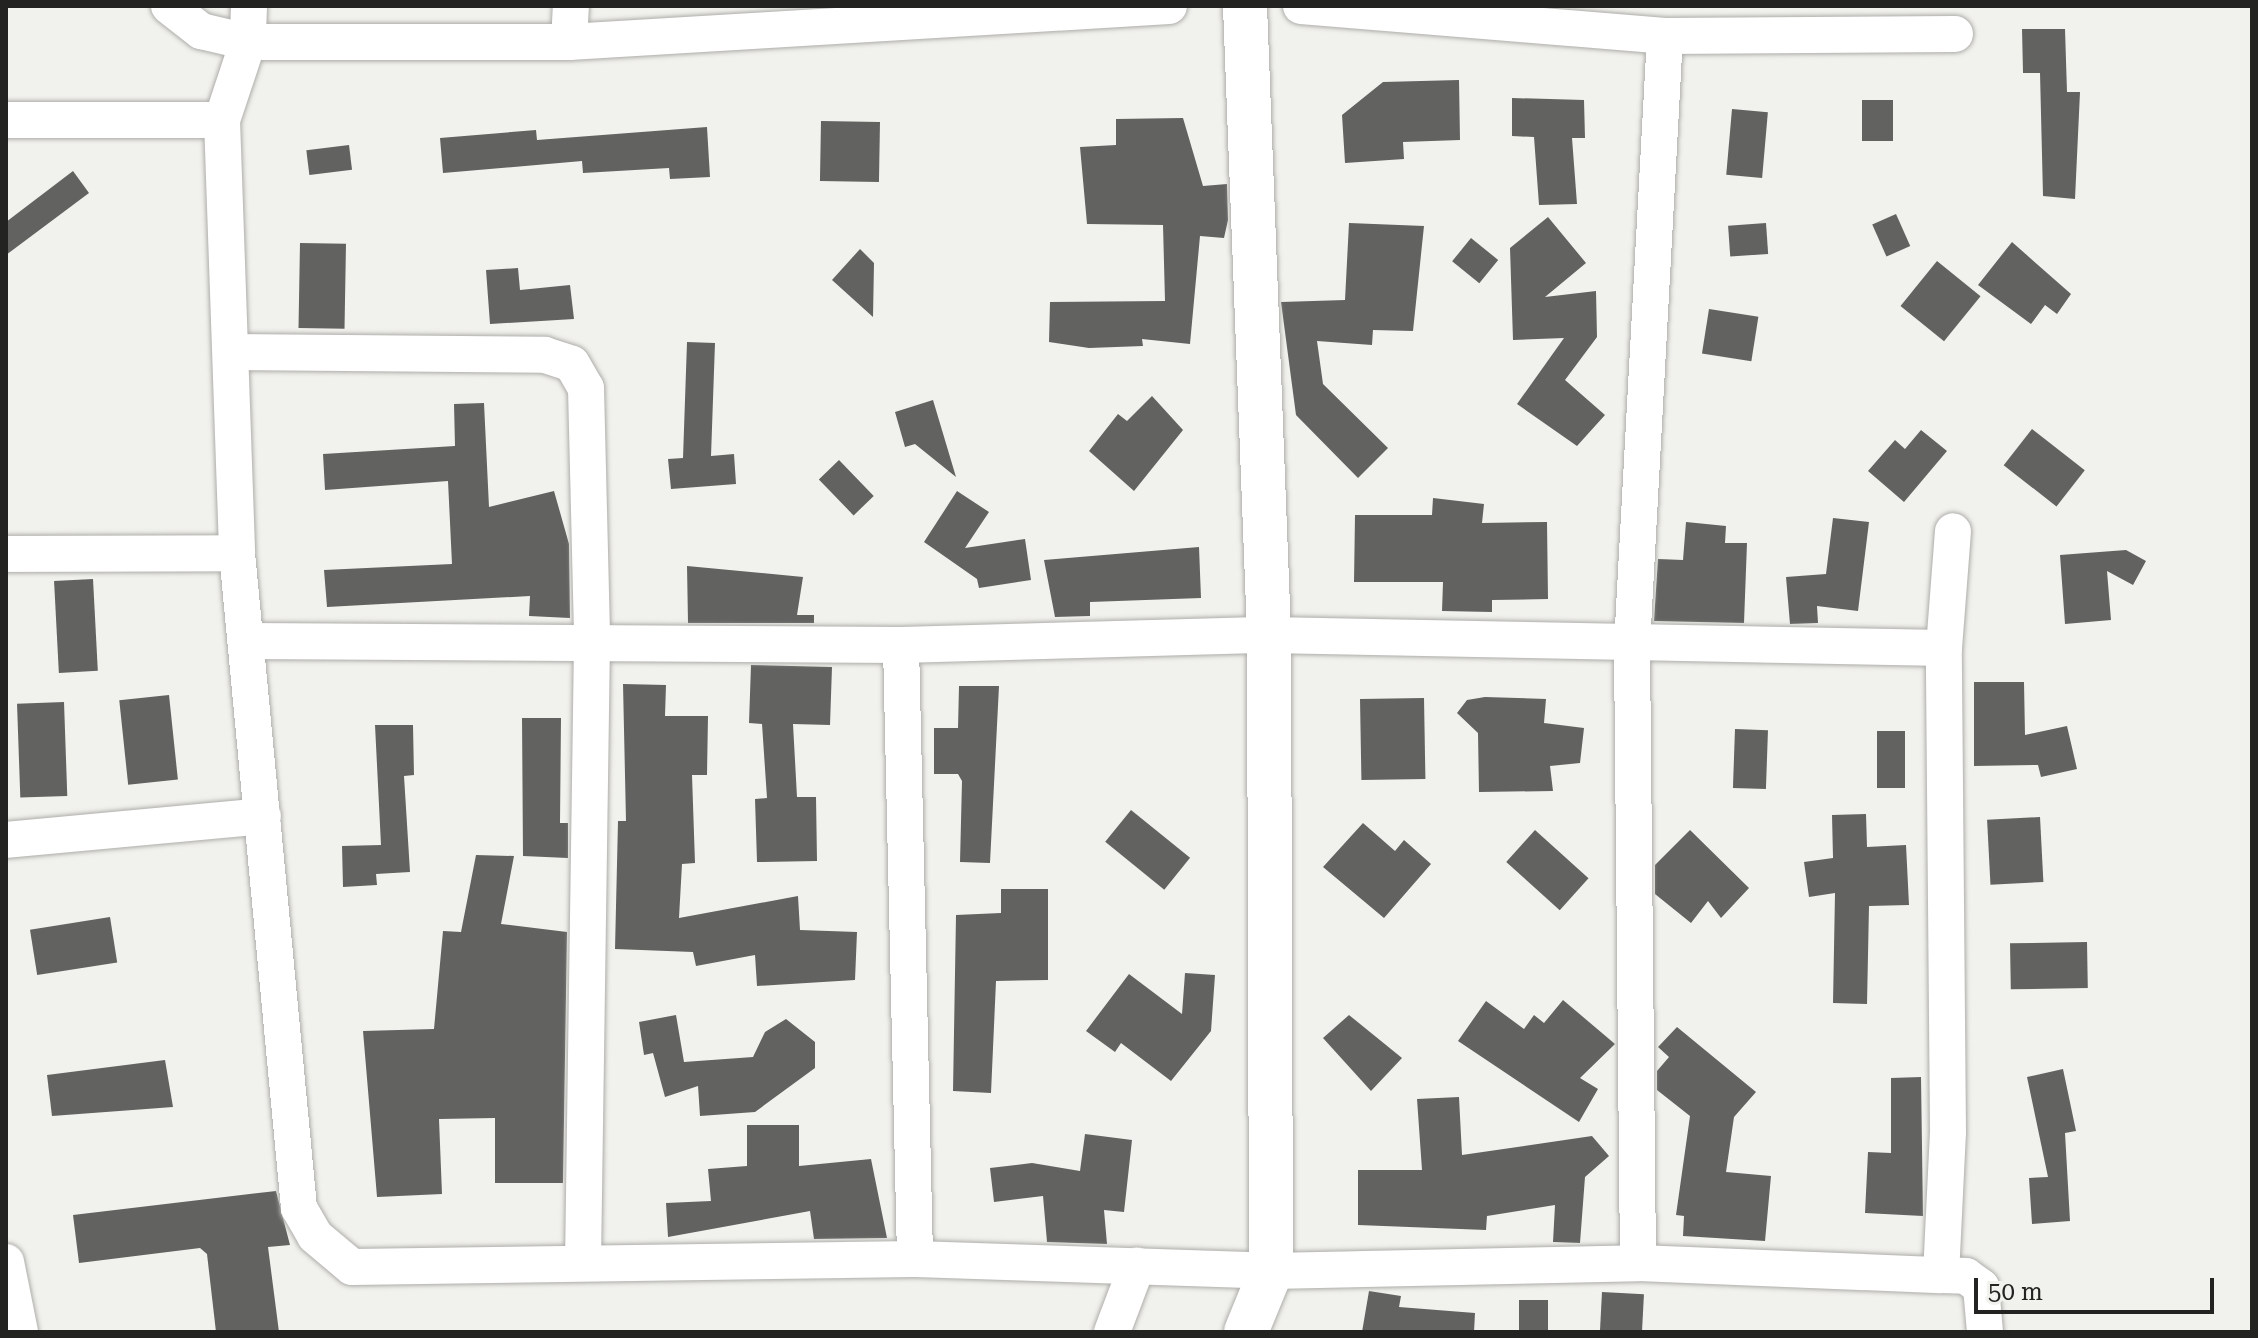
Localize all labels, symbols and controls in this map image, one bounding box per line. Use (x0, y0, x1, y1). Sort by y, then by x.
scale bar (1978, 1262, 2218, 1312)
text: 50 m (1988, 1278, 2043, 1306)

